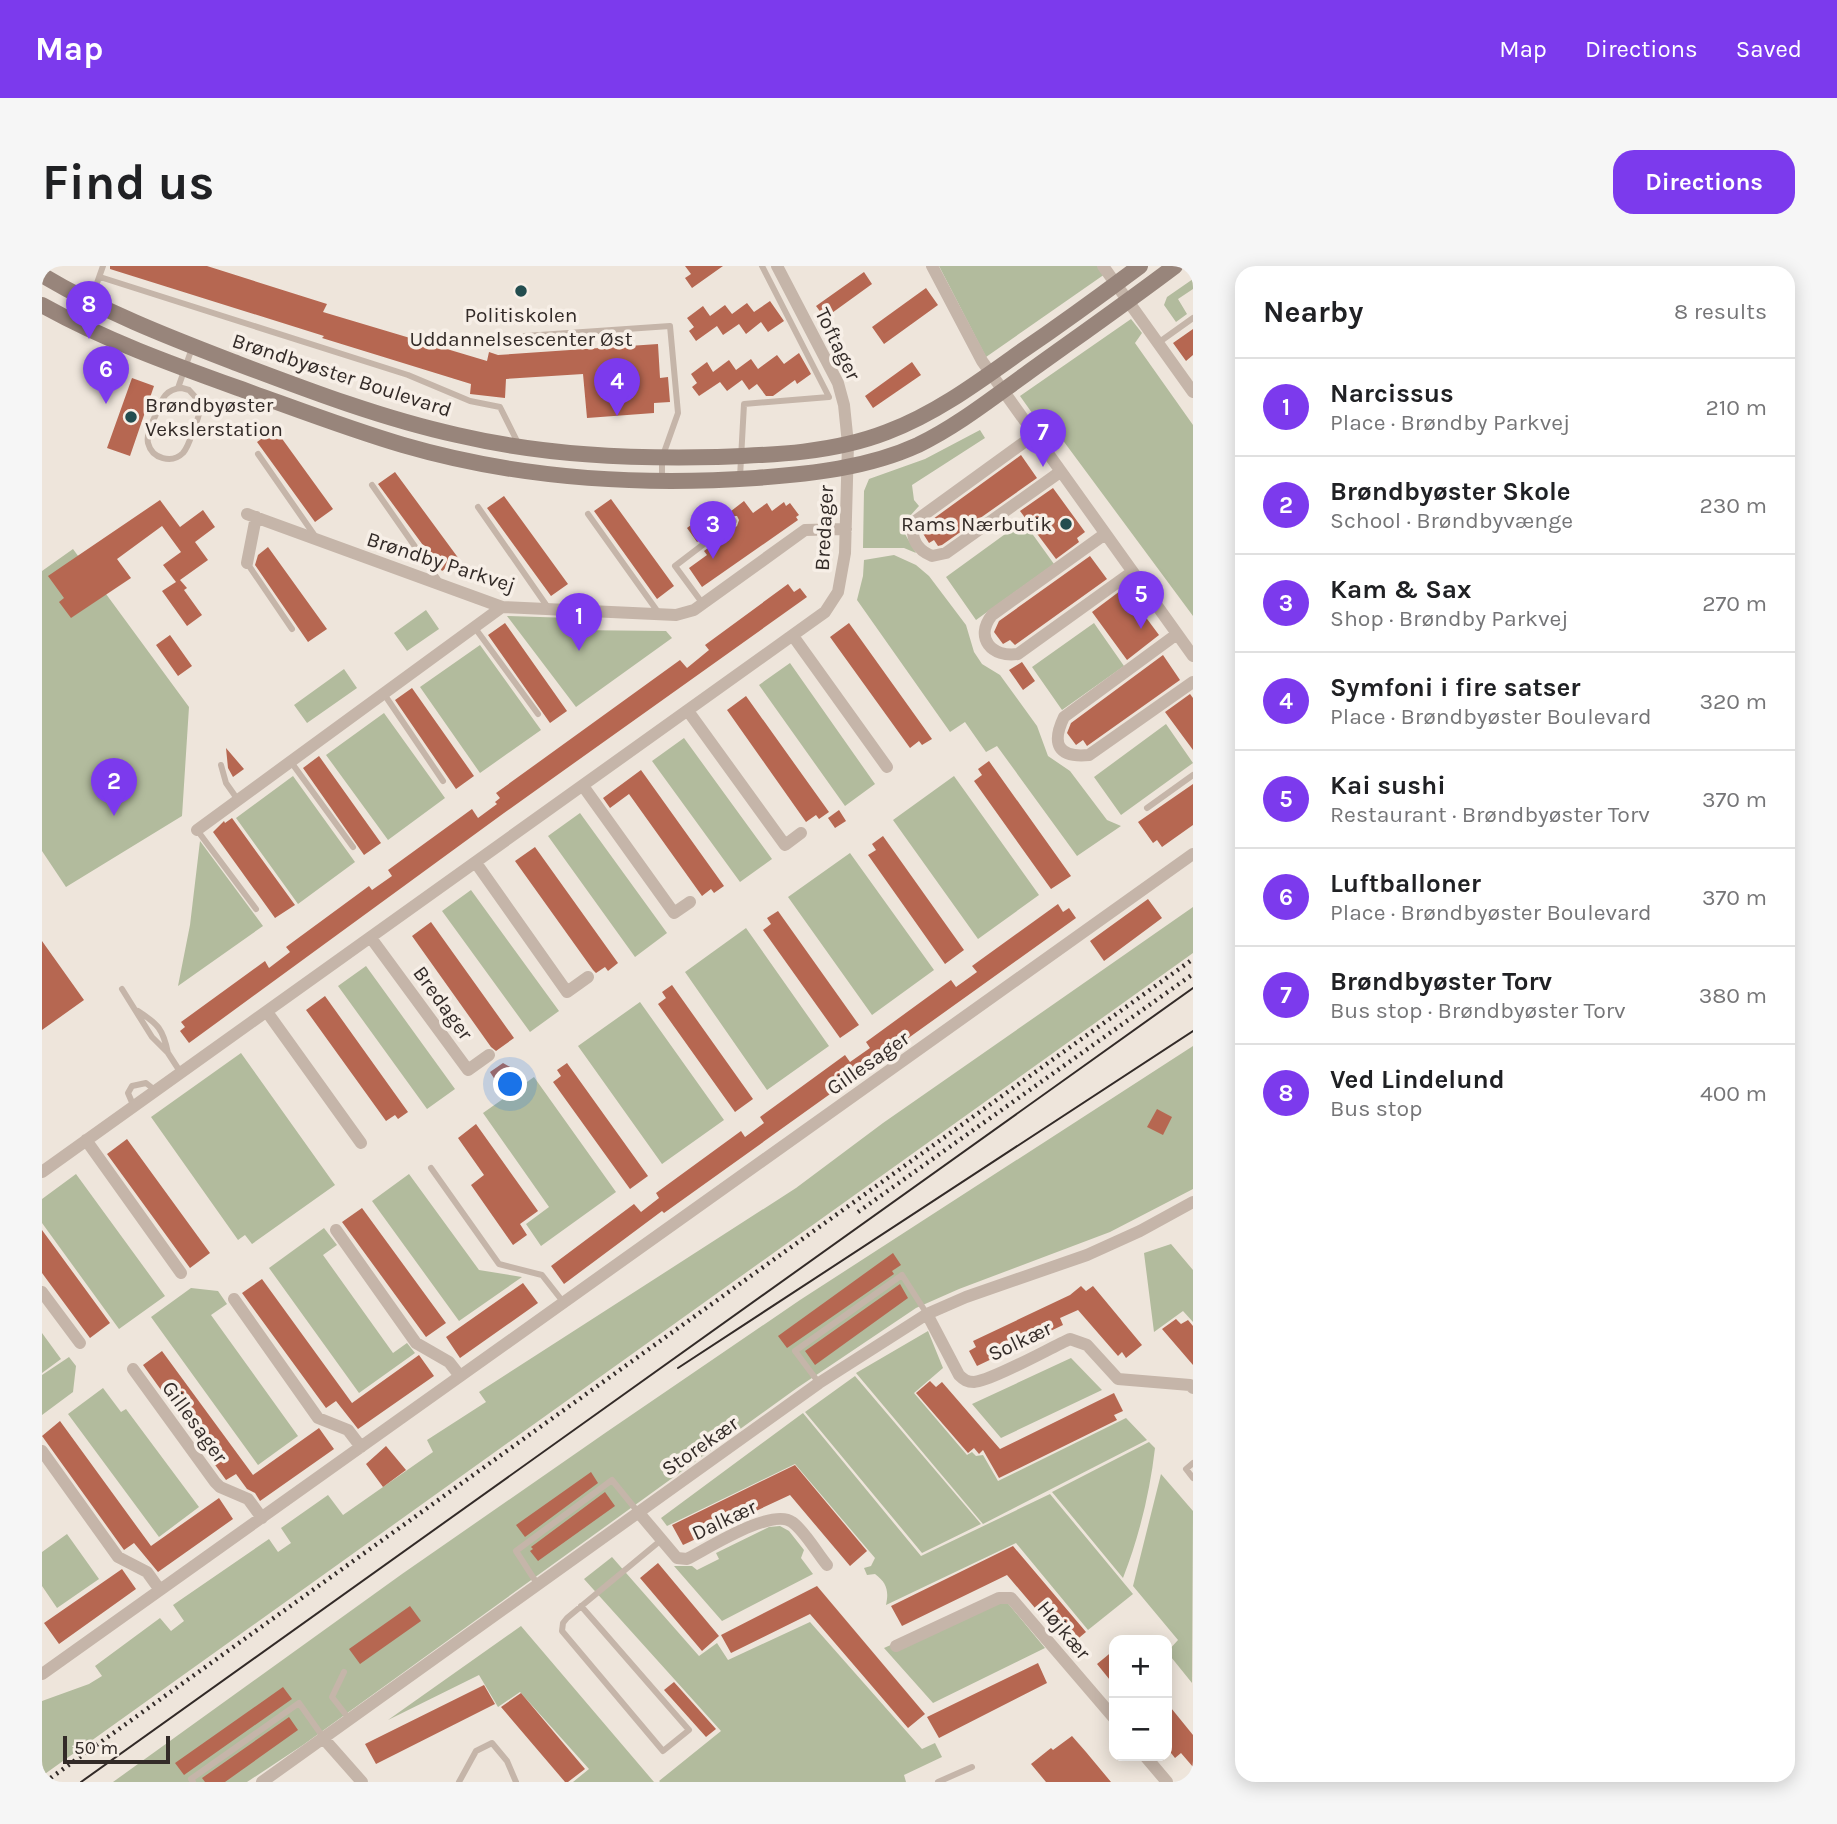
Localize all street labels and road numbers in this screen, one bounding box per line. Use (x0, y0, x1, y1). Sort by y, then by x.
street label: Toftager (810, 304, 866, 384)
street label: Brøndbyøster Boulevard (229, 328, 455, 422)
street label: Bredager (810, 484, 838, 571)
street label: Brøndby Parkvej (364, 527, 518, 597)
street label: Bredager (408, 961, 478, 1045)
street label: Gillesager (822, 1026, 914, 1100)
street label: Solkær (984, 1316, 1056, 1366)
street label: Gillesager (157, 1376, 233, 1468)
street label: Storekær (657, 1411, 743, 1481)
street label: Dalkær (688, 1494, 760, 1545)
street label: Højkær (1033, 1596, 1096, 1665)

